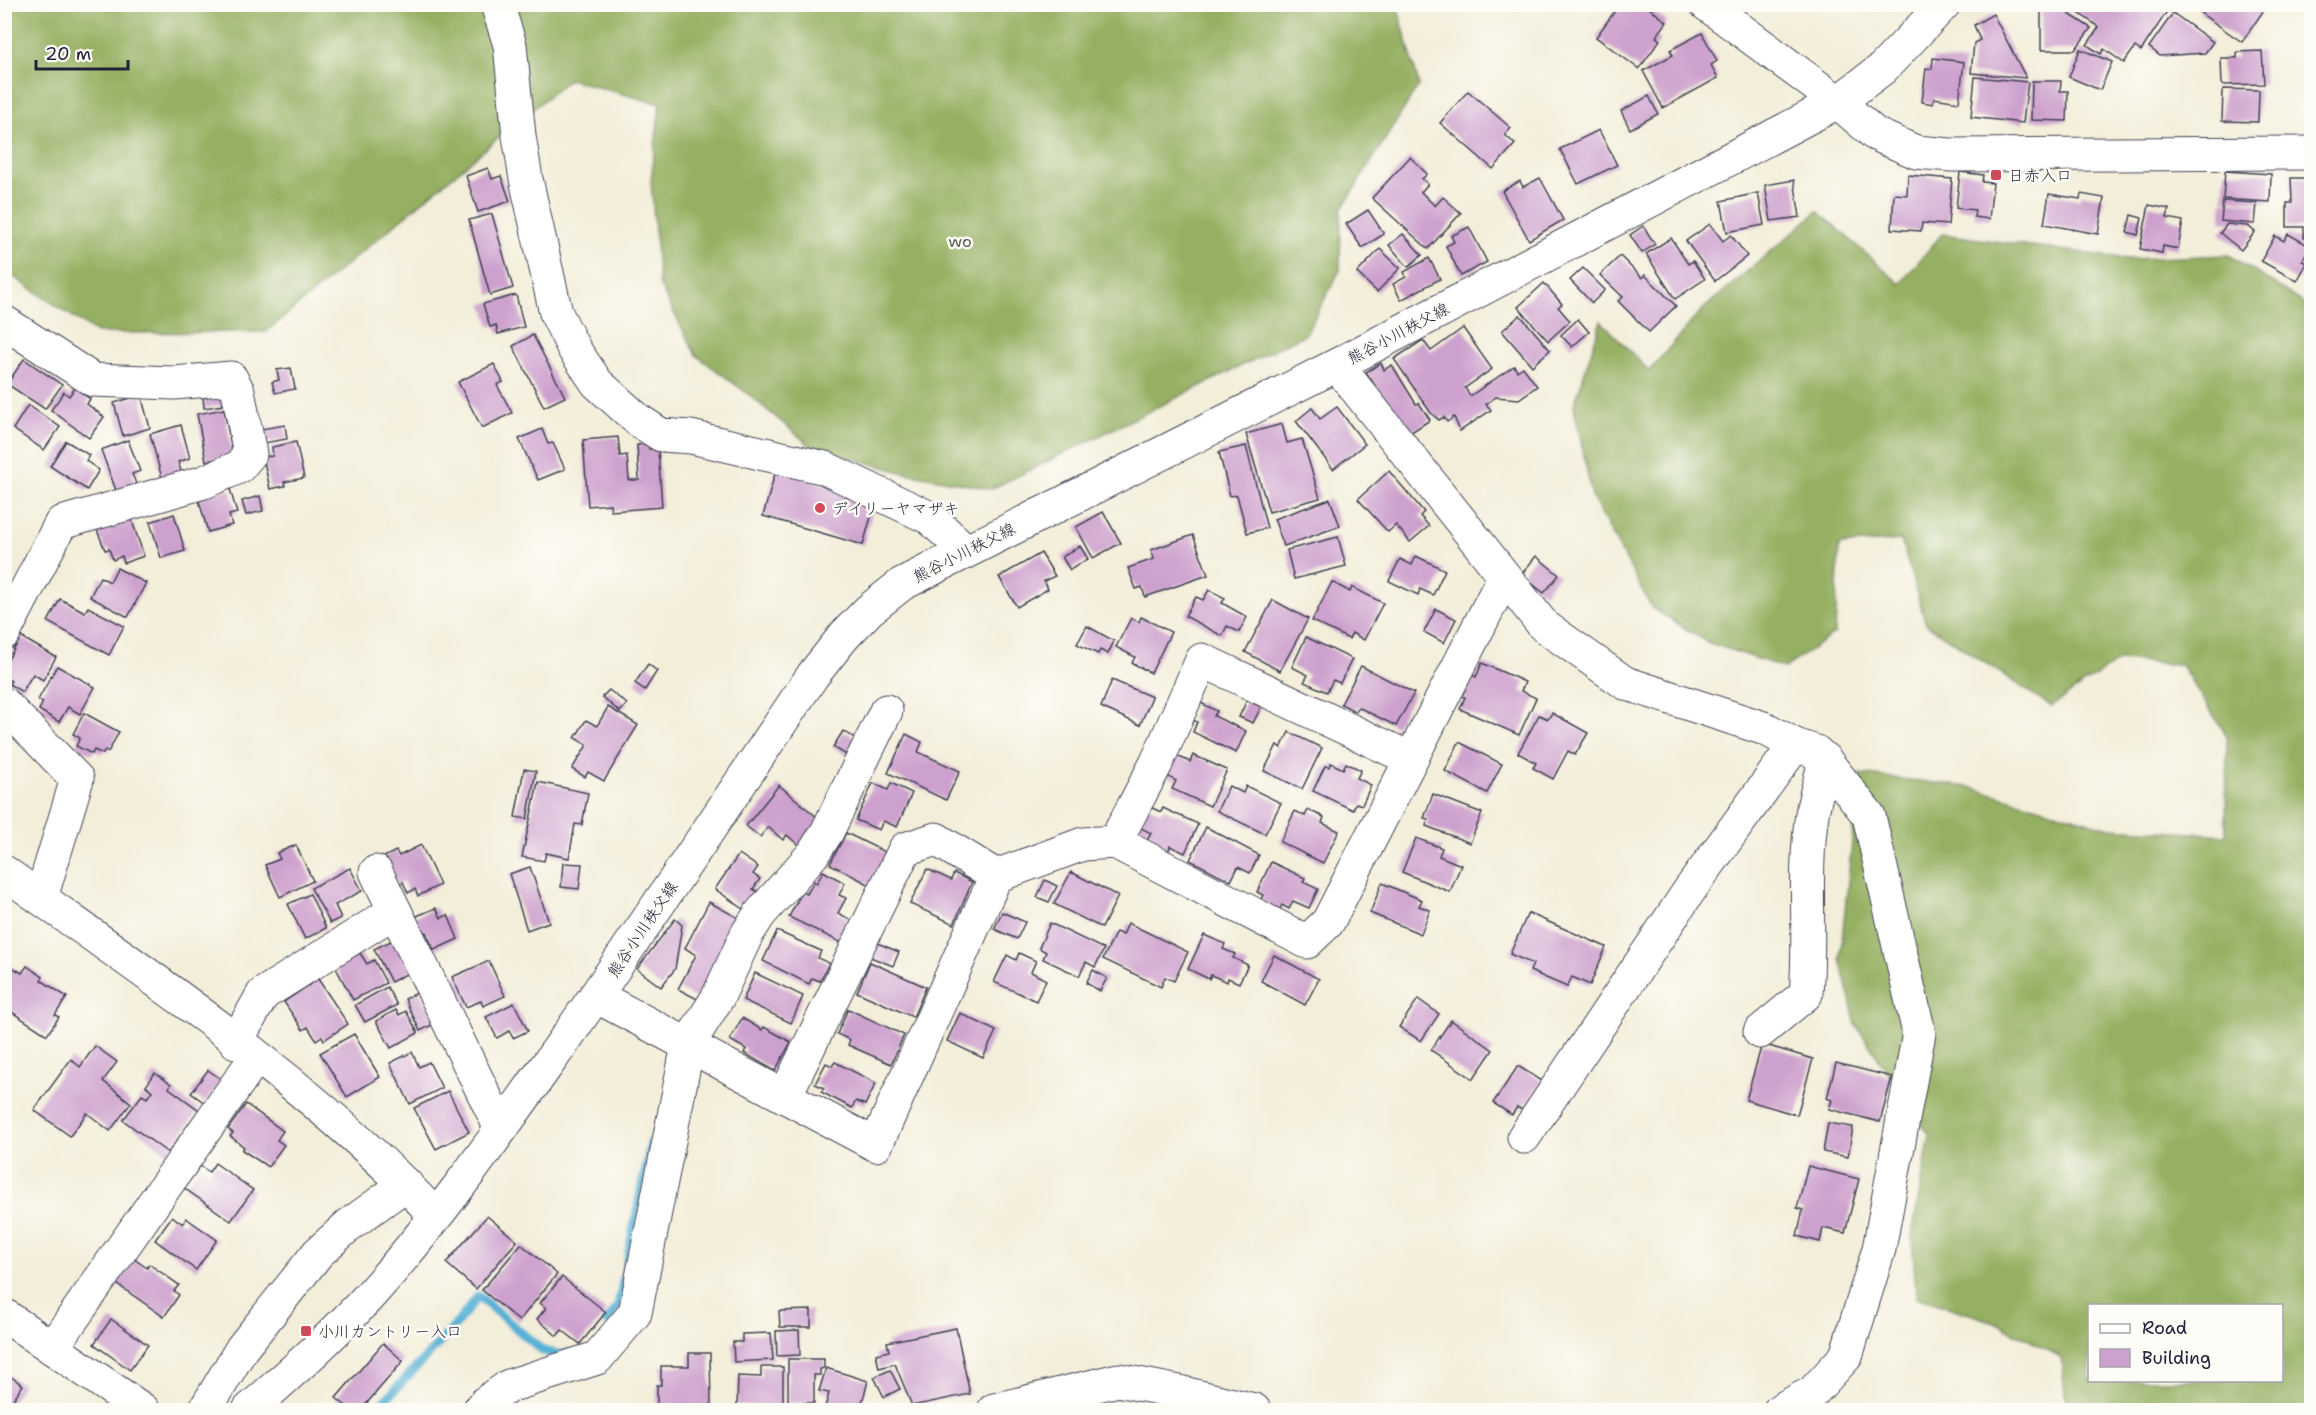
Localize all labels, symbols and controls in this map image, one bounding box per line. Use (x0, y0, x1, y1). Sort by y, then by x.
scale bar (36, 33, 128, 71)
text: 20 m (45, 42, 91, 66)
place label: 日赤入口 (2008, 165, 2072, 186)
marker: 日赤入口 (1989, 168, 2003, 182)
park label: wo (948, 231, 972, 252)
street label: 熊谷小川秩父線 (1344, 298, 1453, 369)
place label: デイリーヤマザキ (832, 498, 959, 519)
marker: デイリーヤマザキ (813, 501, 827, 515)
street label: 熊谷小川秩父線 (910, 518, 1019, 587)
street label: 熊谷小川秩父線 (602, 877, 682, 982)
legend (2088, 1304, 2283, 1382)
text: Road (2142, 1316, 2187, 1340)
place label: 小川カントリー入口 (318, 1321, 462, 1342)
marker: 小川カントリー入口 (299, 1324, 313, 1338)
text: Building (2142, 1346, 2211, 1370)

